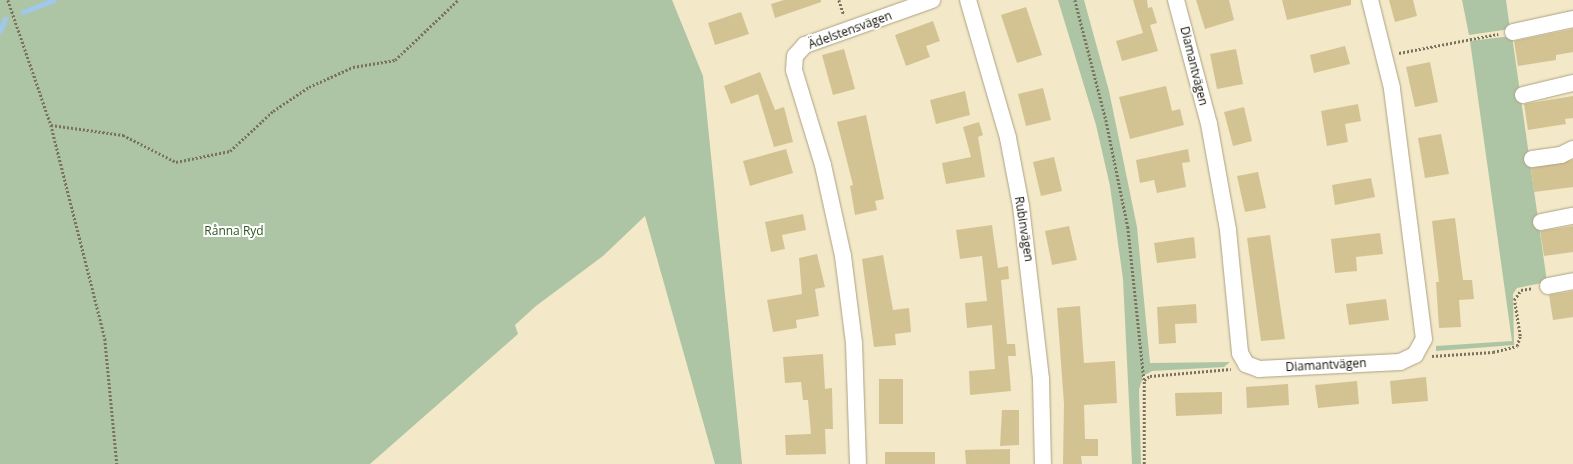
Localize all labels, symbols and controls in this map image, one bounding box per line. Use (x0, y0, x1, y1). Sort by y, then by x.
street label: Ädelstensvägen (806, 8, 894, 52)
street label: Diamantvägen (1177, 25, 1211, 107)
street label: Rubinvägen (1012, 195, 1036, 263)
park label: Rånna Ryd (204, 224, 264, 238)
street label: Diamantvägen (1285, 356, 1367, 374)

